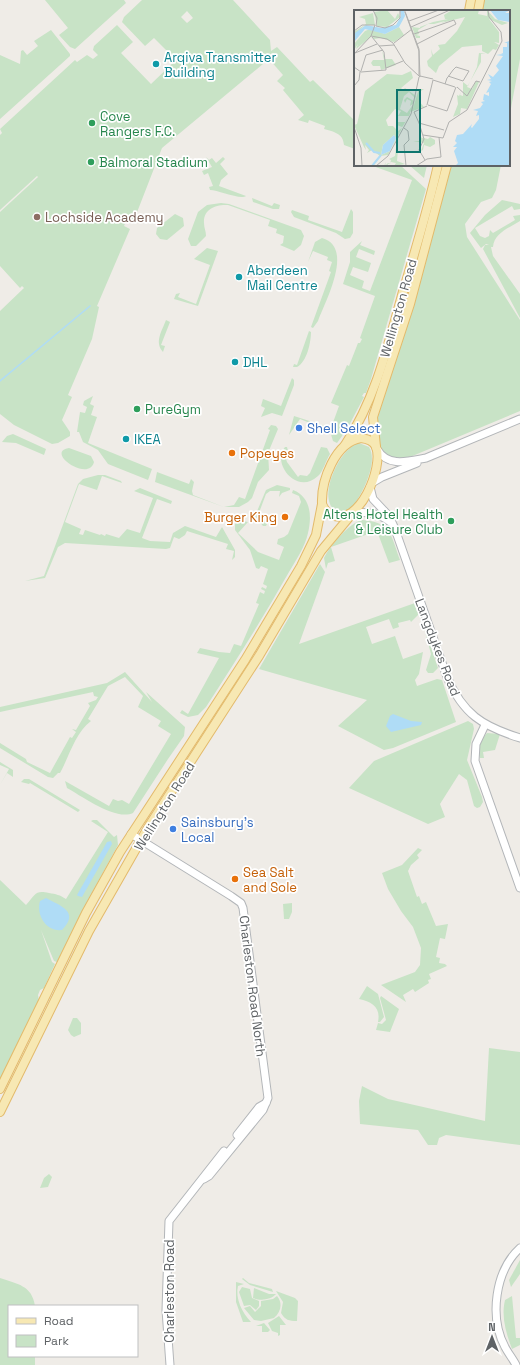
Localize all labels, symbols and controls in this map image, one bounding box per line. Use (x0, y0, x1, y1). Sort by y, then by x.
inset map (354, 10, 510, 166)
place label: Arqiva Transmitter Building (164, 49, 277, 81)
marker: Arqiva Transmitter Building (151, 59, 161, 69)
place label: Cove Rangers F.C. (100, 108, 175, 140)
marker: Cove Rangers F.C. (87, 118, 97, 128)
place label: Balmoral Stadium (99, 154, 208, 171)
marker: Balmoral Stadium (86, 157, 96, 167)
place label: Lochside Academy (45, 209, 163, 226)
marker: Lochside Academy (32, 212, 42, 222)
street label: Wellington Road (376, 257, 421, 359)
place label: Aberdeen Mail Centre (247, 262, 318, 294)
marker: Aberdeen Mail Centre (234, 272, 244, 282)
place label: DHL (243, 354, 267, 371)
marker: DHL (230, 357, 240, 367)
place label: PureGym (145, 401, 201, 418)
marker: PureGym (132, 404, 142, 414)
place label: Shell Select (307, 420, 380, 437)
marker: Shell Select (294, 423, 304, 433)
place label: IKEA (134, 431, 161, 448)
marker: IKEA (121, 434, 131, 444)
place label: Popeyes (240, 445, 294, 462)
marker: Popeyes (227, 448, 237, 458)
place label: Altens Hotel Health & Leisure Club (323, 506, 443, 538)
place label: Burger King (204, 509, 277, 526)
marker: Burger King (280, 512, 290, 522)
marker: Altens Hotel Health & Leisure Club (446, 516, 456, 526)
street label: Langdykes Road (411, 596, 464, 699)
street label: Wellington Road (130, 759, 199, 854)
place label: Sainsbury's Local (181, 814, 254, 846)
marker: Sainsbury's Local (168, 824, 178, 834)
place label: Sea Salt and Sole (243, 864, 297, 896)
marker: Sea Salt and Sole (230, 874, 240, 884)
street label: Charleston Road North (235, 914, 270, 1058)
street label: Charleston Road (161, 1239, 178, 1343)
legend (8, 1305, 138, 1357)
text: Road (44, 1313, 73, 1329)
north arrow (472, 1317, 512, 1357)
text: N (488, 1320, 496, 1334)
text: Park (44, 1333, 69, 1349)

